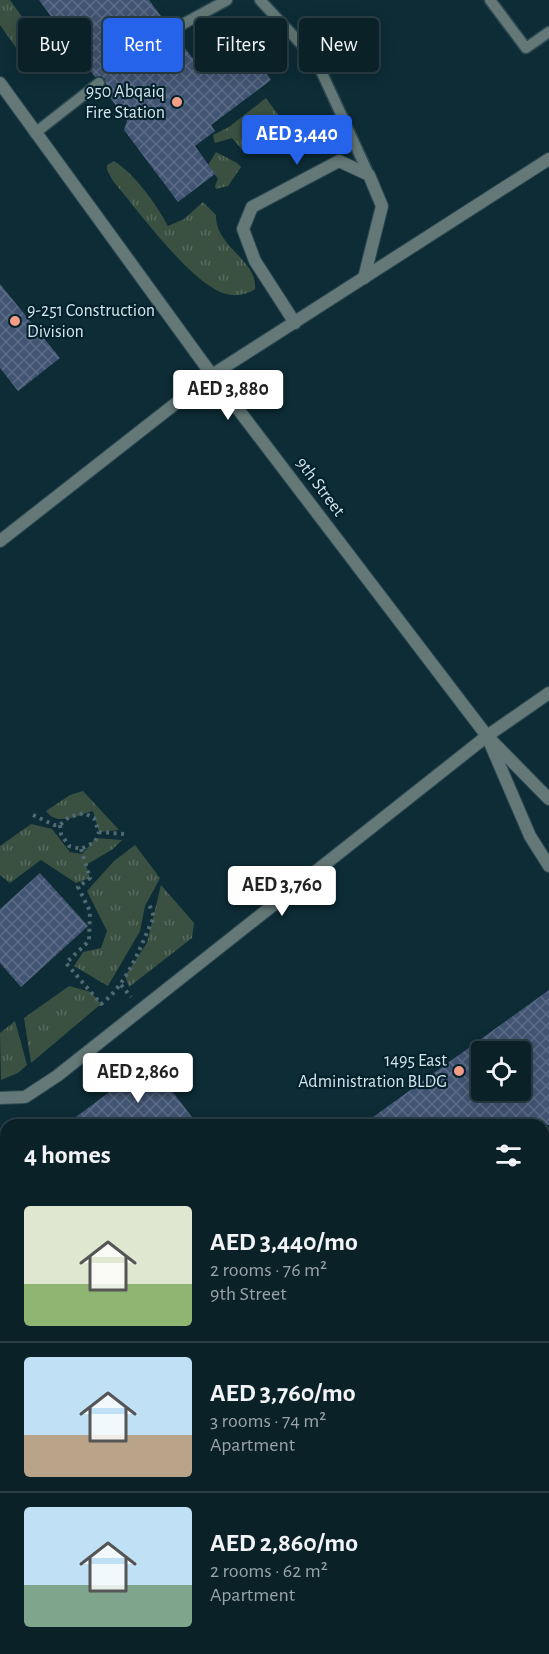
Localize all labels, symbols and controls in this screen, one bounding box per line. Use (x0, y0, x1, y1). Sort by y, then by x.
chip: Buy (18, 18, 91, 72)
chip: Rent (103, 18, 183, 72)
chip: Filters (195, 18, 287, 72)
chip: New (299, 18, 379, 72)
place label: 950 Abqaiq Fire Station (85, 83, 165, 122)
marker: 950 Abqaiq Fire Station (170, 95, 184, 109)
pin: AED 3,440 (228, 115, 366, 166)
text: AED 3,440 (256, 124, 338, 144)
place label: 9-251 Construction Division (27, 302, 155, 341)
marker: 9-251 Construction Division (8, 314, 22, 328)
pin: AED 3,880 (159, 370, 297, 421)
text: AED 3,880 (187, 379, 269, 399)
street label: 9th Street (292, 454, 348, 520)
pin: AED 3,760 (213, 866, 351, 917)
text: AED 3,760 (242, 875, 322, 895)
map controls (471, 1041, 531, 1101)
button: locate (471, 1041, 531, 1101)
place label: 1495 East Administration BLDG (298, 1052, 447, 1091)
pin: AED 2,860 (69, 1053, 207, 1104)
text: AED 2,860 (97, 1062, 179, 1082)
marker: 1495 East Administration BLDG (452, 1064, 466, 1078)
icon: filters (492, 1139, 525, 1172)
text: 4 homes (24, 1142, 111, 1168)
text: AED 3,440/mo (210, 1229, 358, 1255)
icon: home (72, 1230, 144, 1302)
text: 2 rooms · 76 m² (210, 1260, 327, 1280)
text: 9th Street (210, 1284, 287, 1304)
text: AED 3,760/mo (210, 1380, 356, 1406)
icon: home (72, 1381, 144, 1453)
text: 3 rooms · 74 m² (210, 1411, 326, 1431)
text: Apartment (210, 1435, 295, 1455)
text: AED 2,860/mo (210, 1530, 358, 1556)
icon: home (72, 1531, 144, 1603)
text: 2 rooms · 62 m² (210, 1561, 328, 1581)
text: Apartment (210, 1585, 295, 1605)

